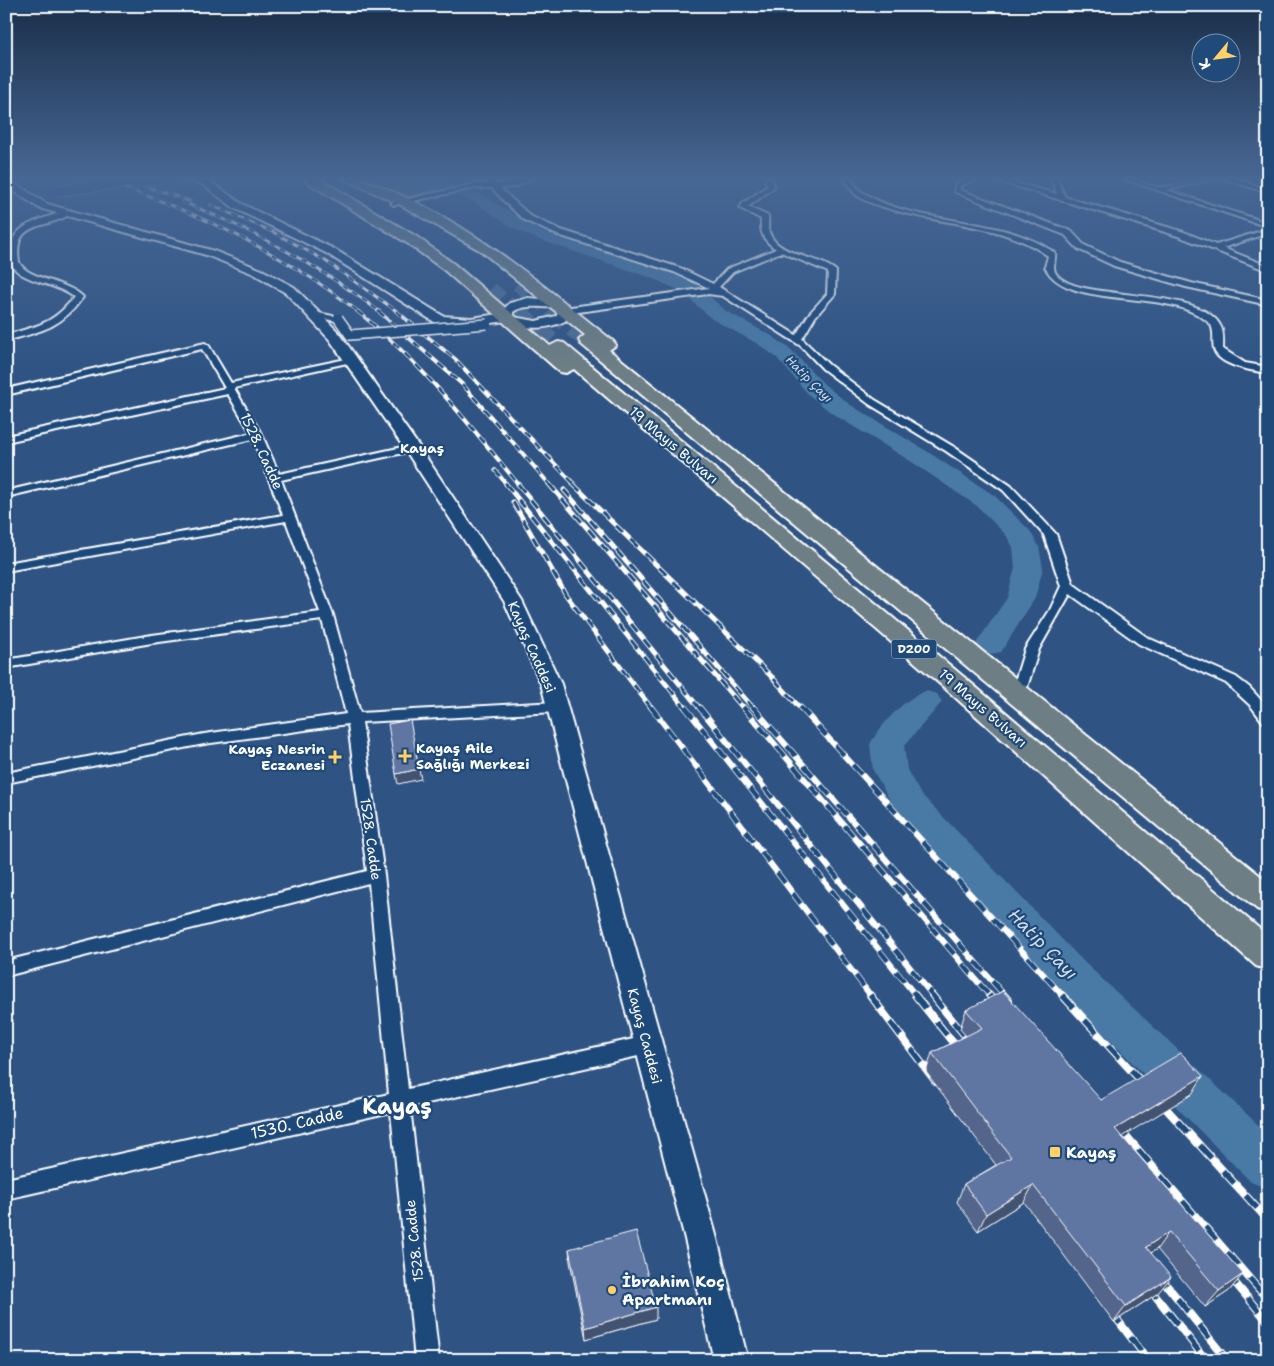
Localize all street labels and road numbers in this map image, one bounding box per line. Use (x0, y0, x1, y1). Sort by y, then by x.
street label: 19 Mayıs Bulvarı (626, 402, 722, 488)
street label: 1528. Cadde (236, 410, 288, 492)
street label: Kayaş Caddesi (504, 598, 560, 696)
road number: D200 (892, 640, 936, 659)
street label: 19 Mayıs Bulvarı (935, 665, 1031, 751)
street label: 1528. Cadde (356, 797, 386, 881)
street label: Kayaş Caddesi (624, 986, 666, 1086)
street label: 1530. Cadde (249, 1102, 345, 1144)
street label: 1528. Cadde (401, 1199, 427, 1283)

